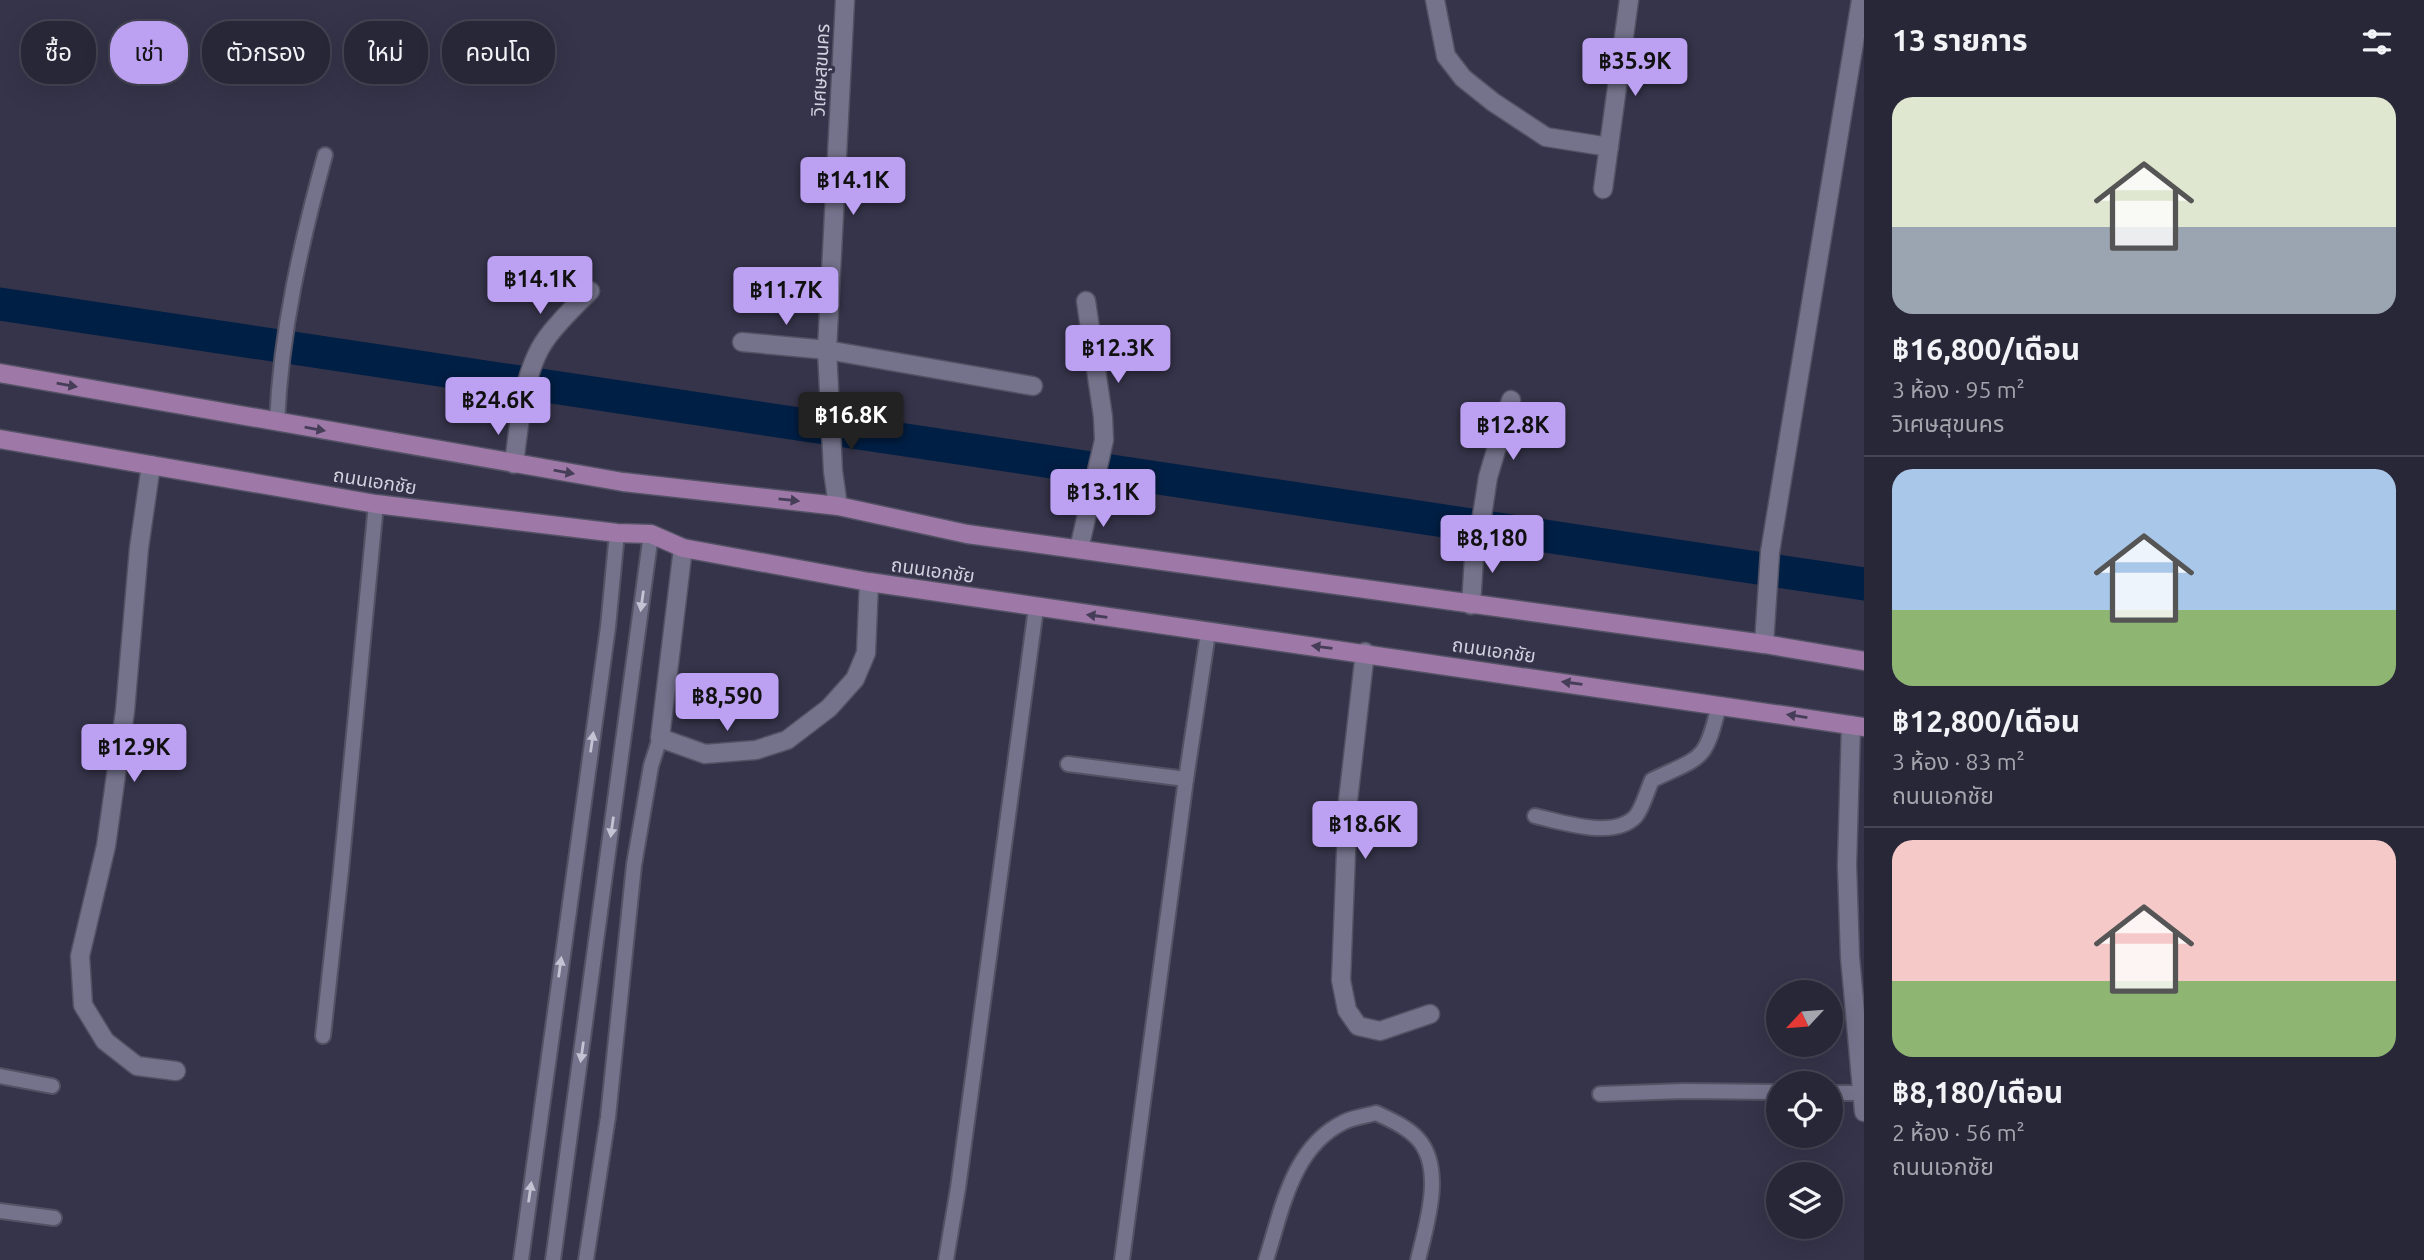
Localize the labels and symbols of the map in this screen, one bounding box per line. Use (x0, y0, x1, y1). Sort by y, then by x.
street label: วิเศษสุขนคร (807, 23, 834, 117)
pin: ฿35.9K (1578, 38, 1692, 98)
pin: ฿14.1K (796, 158, 910, 217)
pin: ฿14.1K (483, 256, 597, 316)
pin: ฿11.7K (729, 268, 843, 327)
pin: ฿12.3K (1061, 326, 1175, 385)
pin: ฿24.6K (441, 378, 555, 437)
one-way arrow (56, 380, 78, 391)
pin: ฿16.8K (794, 392, 908, 452)
pin: ฿12.8K (1456, 402, 1570, 462)
one-way arrow (304, 424, 326, 435)
street label: ถนนเอกชัย (332, 464, 418, 498)
one-way arrow (553, 467, 575, 478)
pin: ฿13.1K (1046, 470, 1160, 529)
one-way arrow (778, 495, 800, 506)
pin: ฿8,180 (1435, 516, 1549, 575)
street label: ถนนเอกชัย (890, 553, 976, 587)
one-way arrow (637, 590, 648, 612)
one-way arrow (1086, 610, 1108, 621)
street label: ถนนเอกชัย (1451, 633, 1537, 667)
one-way arrow (1311, 641, 1333, 652)
pin: ฿8,590 (670, 674, 784, 733)
one-way arrow (1560, 677, 1582, 688)
one-way arrow (1785, 711, 1807, 722)
pin: ฿12.9K (77, 724, 191, 784)
one-way arrow (586, 730, 597, 752)
pin: ฿18.6K (1308, 802, 1422, 861)
one-way arrow (606, 816, 617, 838)
one-way arrow (555, 956, 566, 978)
north arrow (1766, 980, 1843, 1057)
one-way arrow (576, 1041, 587, 1063)
one-way arrow (525, 1181, 536, 1203)

